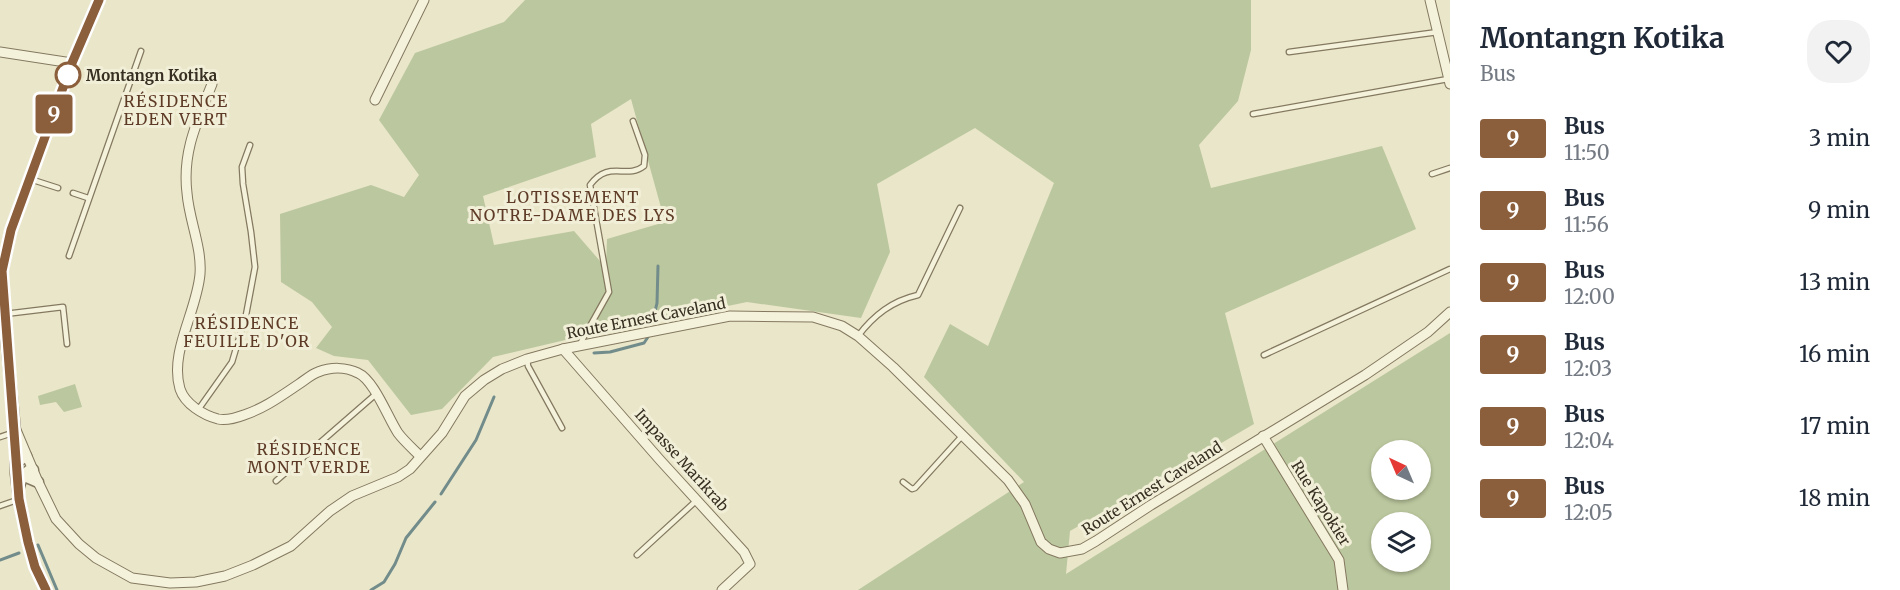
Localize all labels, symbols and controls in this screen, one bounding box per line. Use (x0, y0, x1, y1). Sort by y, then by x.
text: Montangn Kotika (1480, 20, 1725, 56)
button: heart (1807, 20, 1870, 83)
text: Bus (1480, 61, 1516, 86)
marker: Montangn Kotika (55, 62, 81, 88)
place label: Montangn Kotika (86, 66, 218, 85)
district label: RÉSIDENCE EDEN VERT (123, 91, 229, 129)
line badge: 9 (34, 94, 74, 134)
text: 9 (48, 101, 60, 128)
text: Bus (1564, 112, 1605, 140)
text: 3 min (1809, 124, 1870, 152)
text: 9 (1507, 125, 1519, 152)
text: 11:50 (1564, 140, 1610, 165)
text: Bus (1564, 184, 1605, 212)
district label: LOTISSEMENT NOTRE-DAME DES LYS (470, 187, 676, 225)
text: 9 min (1808, 196, 1870, 224)
text: 9 (1507, 197, 1519, 224)
text: 11:56 (1564, 212, 1609, 237)
text: Bus (1564, 256, 1605, 284)
text: 13 min (1799, 268, 1870, 296)
text: 9 (1507, 269, 1519, 296)
text: 12:00 (1564, 284, 1615, 309)
street label: Route Ernest Caveland (565, 293, 727, 343)
district label: RÉSIDENCE FEUILLE D'OR (183, 313, 311, 351)
text: Bus (1564, 328, 1605, 356)
text: 16 min (1799, 340, 1870, 368)
text: 9 (1507, 341, 1519, 368)
text: 12:03 (1564, 356, 1612, 381)
text: Bus (1564, 400, 1605, 428)
street label: Impasse Marikrab (631, 405, 733, 515)
text: 17 min (1800, 412, 1870, 440)
text: 9 (1507, 413, 1519, 440)
text: 12:04 (1564, 428, 1614, 453)
street label: Route Ernest Caveland (1078, 437, 1226, 539)
district label: RÉSIDENCE MONT VERDE (247, 439, 371, 477)
north arrow (1371, 440, 1431, 500)
map controls (1371, 440, 1431, 572)
street label: Rue Kapokier (1287, 457, 1355, 549)
text: Bus (1564, 472, 1605, 500)
text: 18 min (1799, 484, 1870, 512)
text: 9 (1507, 485, 1519, 512)
text: 12:05 (1564, 500, 1613, 525)
button: layers (1371, 512, 1431, 572)

